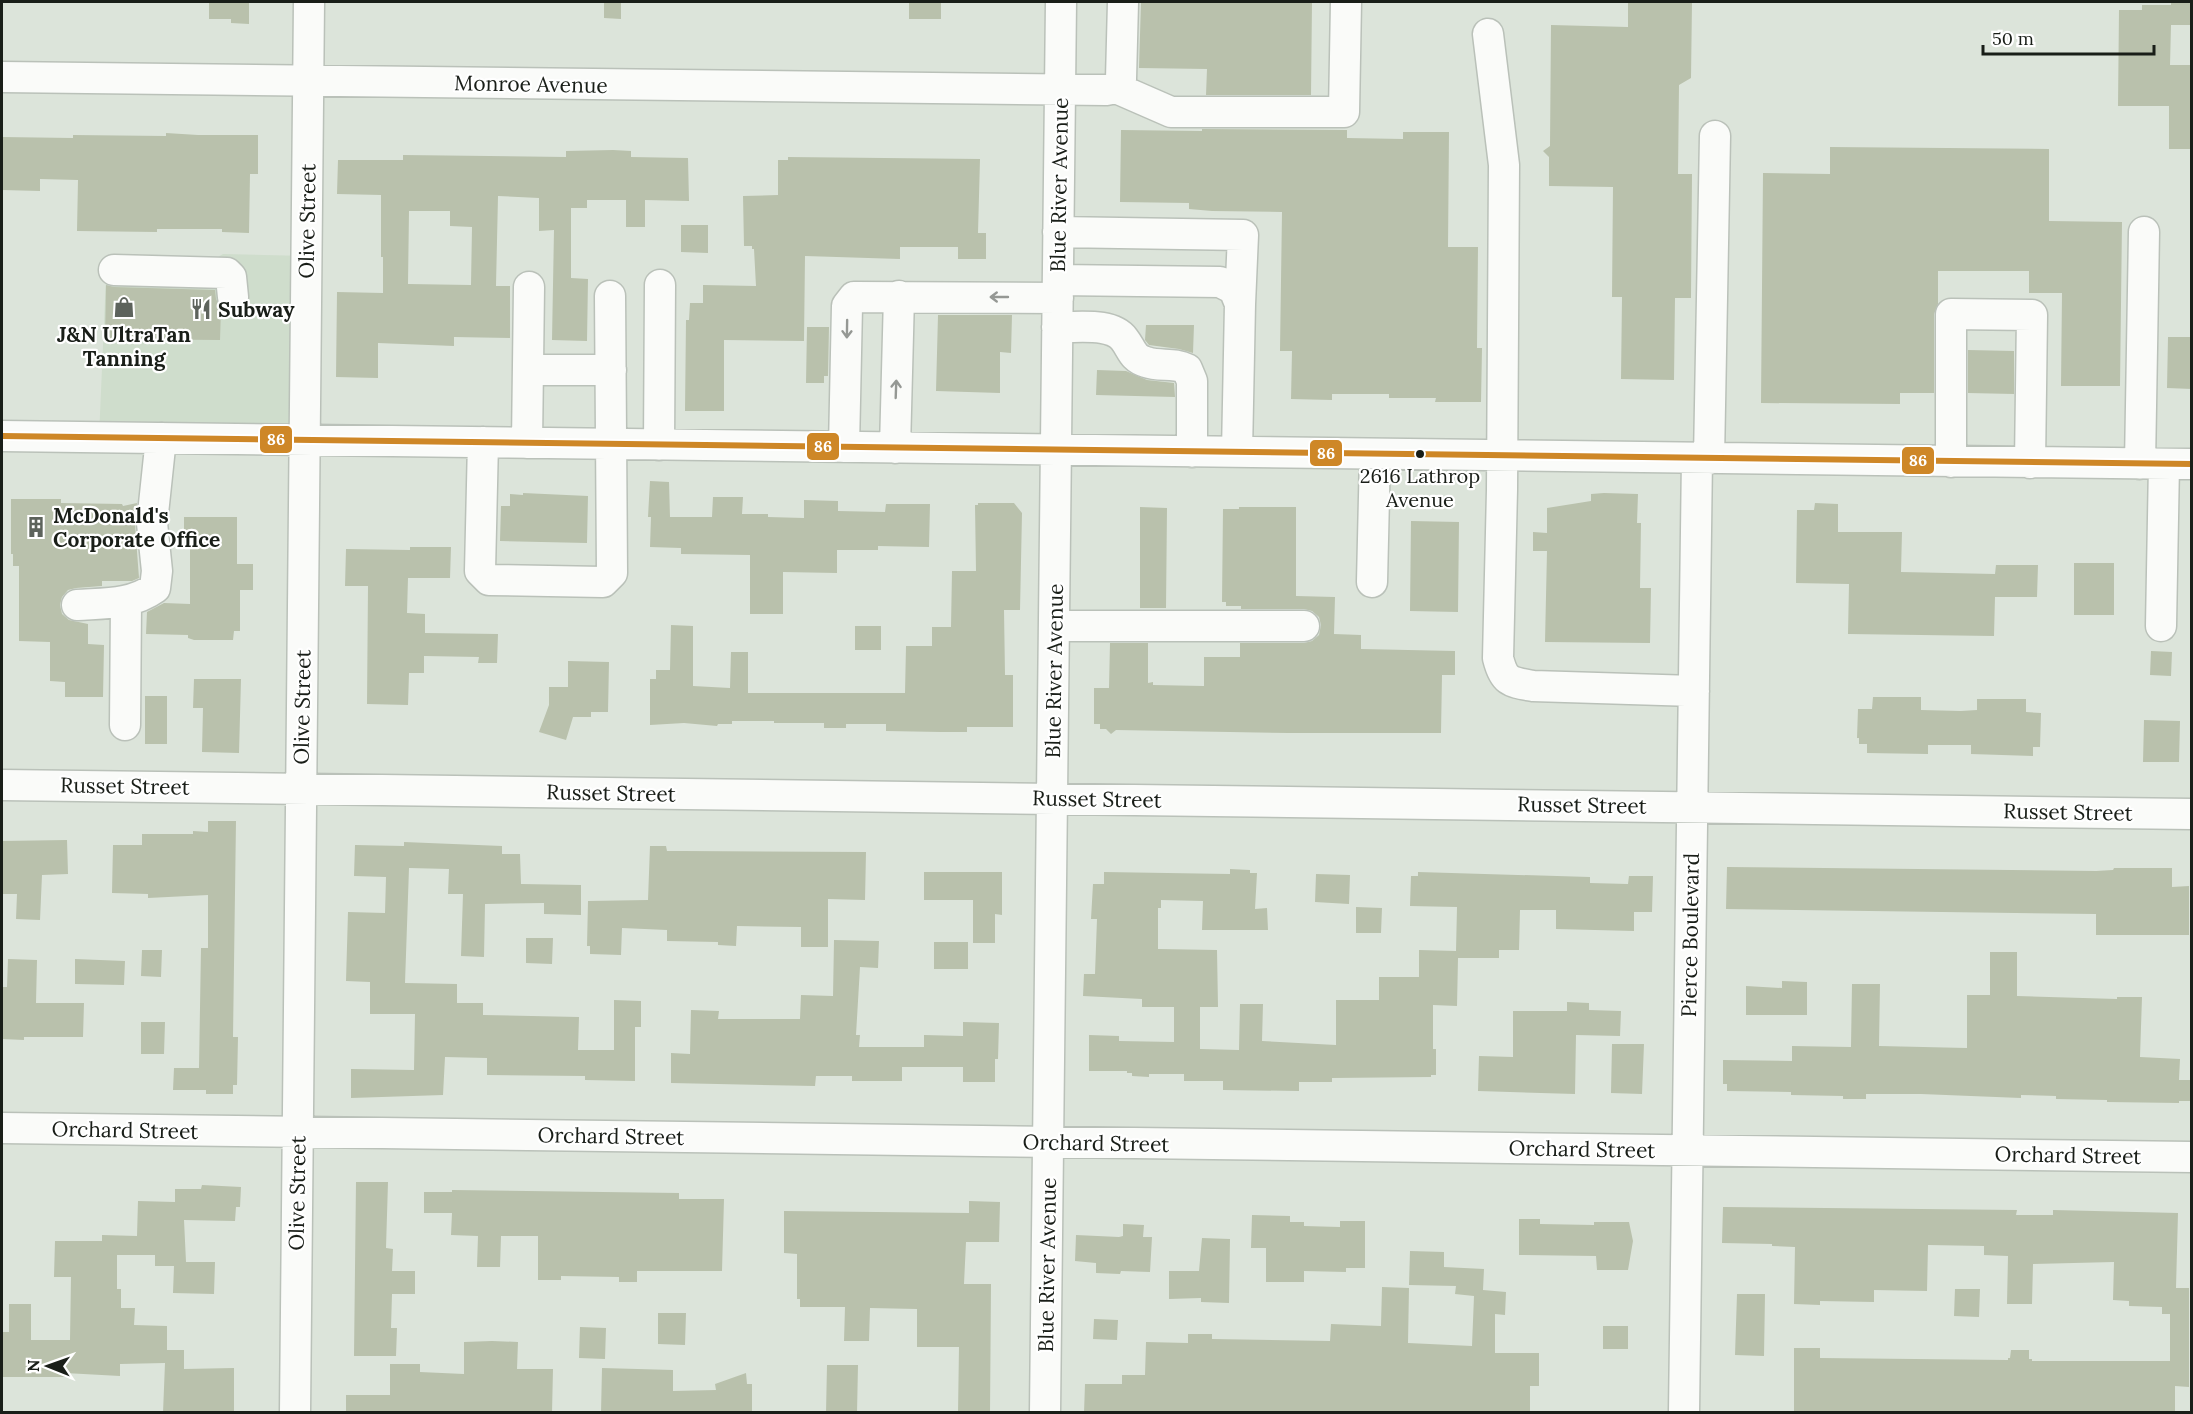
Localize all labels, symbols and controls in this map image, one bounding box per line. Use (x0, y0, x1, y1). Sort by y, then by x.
scale bar (1983, 18, 2154, 56)
text: 50 m (1992, 27, 2034, 50)
street label: Monroe Avenue (454, 69, 608, 99)
street label: Blue River Avenue (1044, 97, 1074, 273)
street label: Olive Street (292, 162, 322, 279)
one-way arrow (990, 291, 1010, 303)
shop icon: J&N UltraTan Tanning (112, 295, 136, 319)
place label: Subway (218, 296, 295, 323)
restaurant icon: Subway (189, 297, 213, 321)
one-way arrow (841, 318, 852, 338)
place label: J&N UltraTan Tanning (57, 321, 191, 372)
one-way arrow (890, 380, 902, 400)
line badge: 86 (259, 425, 293, 454)
text: 86 (267, 429, 285, 449)
line badge: 86 (806, 432, 840, 461)
text: 86 (814, 436, 832, 456)
line badge: 86 (1309, 439, 1343, 467)
text: 86 (1317, 443, 1335, 463)
line badge: 86 (1901, 446, 1935, 475)
marker: 2616 Lathrop Avenue (1414, 448, 1426, 460)
text: 86 (1909, 450, 1927, 470)
place label: 2616 Lathrop Avenue (1360, 463, 1480, 512)
place label: McDonald's Corporate Office (53, 502, 220, 553)
building icon: McDonald's Corporate Office (24, 515, 48, 539)
street label: Blue River Avenue (1039, 583, 1069, 759)
street label: Olive Street (287, 648, 317, 765)
street label: Russet Street (60, 771, 191, 801)
street label: Russet Street (546, 778, 677, 808)
street label: Russet Street (1032, 784, 1163, 814)
street label: Russet Street (1517, 790, 1648, 820)
street label: Russet Street (2003, 797, 2134, 827)
street label: Pierce Boulevard (1675, 853, 1705, 1017)
street label: Orchard Street (51, 1115, 199, 1145)
street label: Orchard Street (537, 1121, 685, 1151)
street label: Orchard Street (1022, 1128, 1170, 1158)
street label: Olive Street (282, 1134, 312, 1251)
street label: Orchard Street (1508, 1134, 1656, 1164)
street label: Orchard Street (1994, 1140, 2142, 1170)
street label: Blue River Avenue (1032, 1177, 1062, 1353)
north arrow (18, 1336, 78, 1396)
text: N (23, 1359, 43, 1372)

